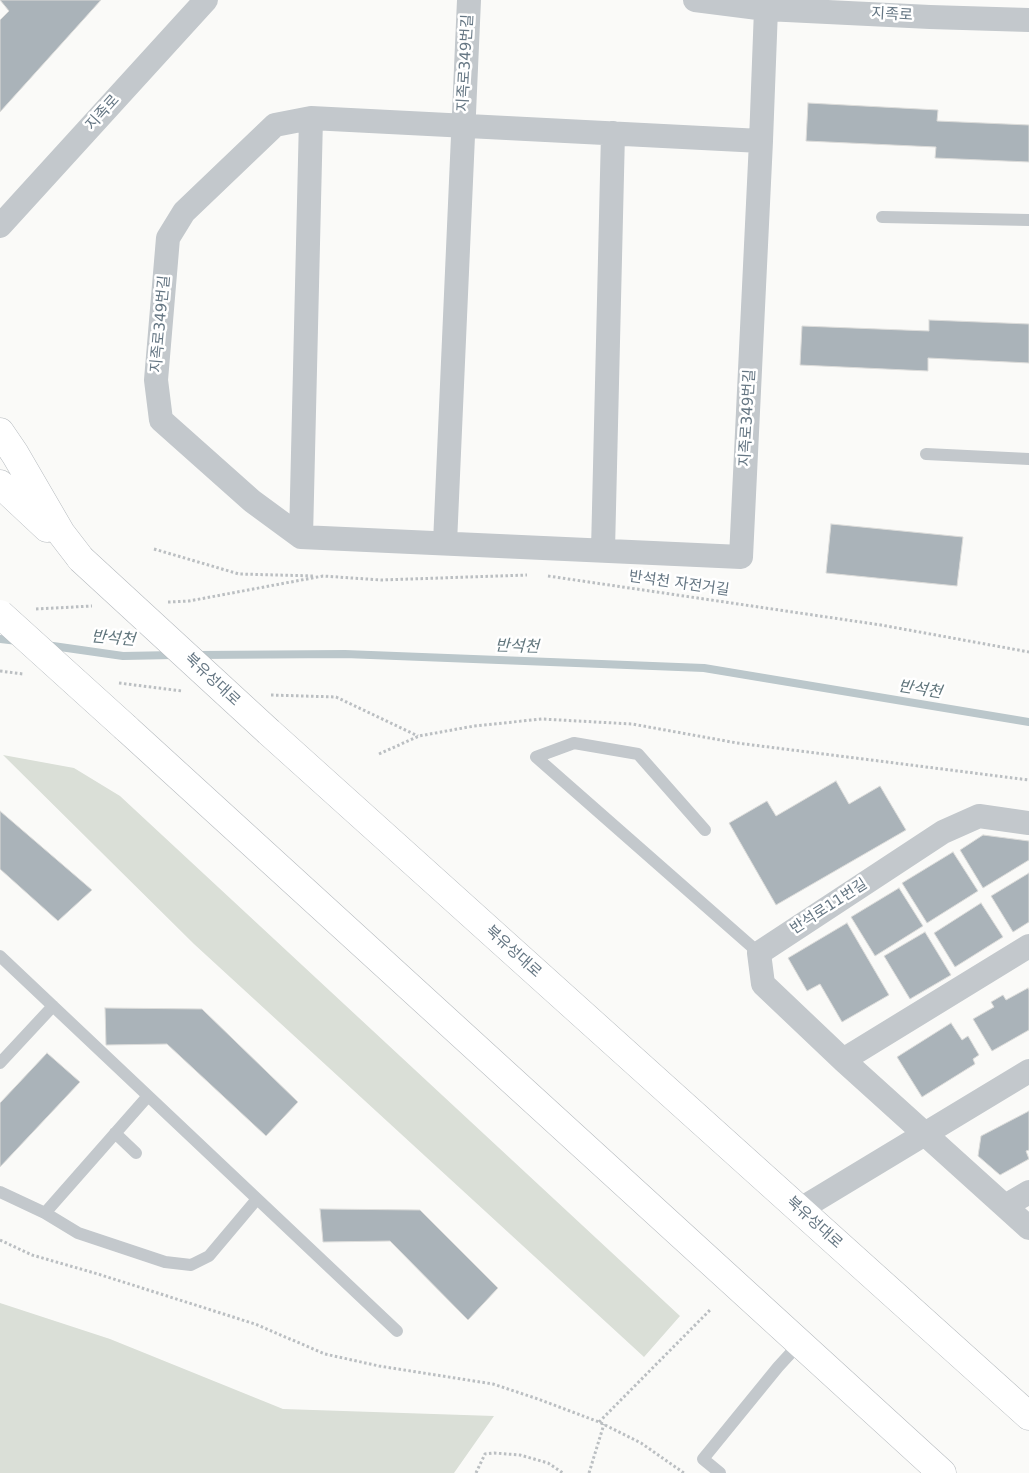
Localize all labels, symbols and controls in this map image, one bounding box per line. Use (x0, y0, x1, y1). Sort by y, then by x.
street label: 지족로 (871, 5, 913, 25)
street label: 지족로349번길 (454, 14, 478, 112)
street label: 지족로 (82, 92, 124, 134)
street label: 지족로349번길 (148, 275, 174, 373)
street label: 지족로349번길 (736, 369, 760, 467)
street label: 반석천 자전거길 (628, 568, 730, 600)
water label: 반석천 (90, 628, 136, 650)
water label: 반석천 (495, 637, 539, 657)
street label: 북유성대로 (181, 650, 243, 710)
water label: 반석천 (897, 677, 943, 703)
street label: 반석로11번길 (787, 875, 871, 939)
street label: 북유성대로 (481, 922, 545, 982)
street label: 북유성대로 (782, 1193, 846, 1253)

